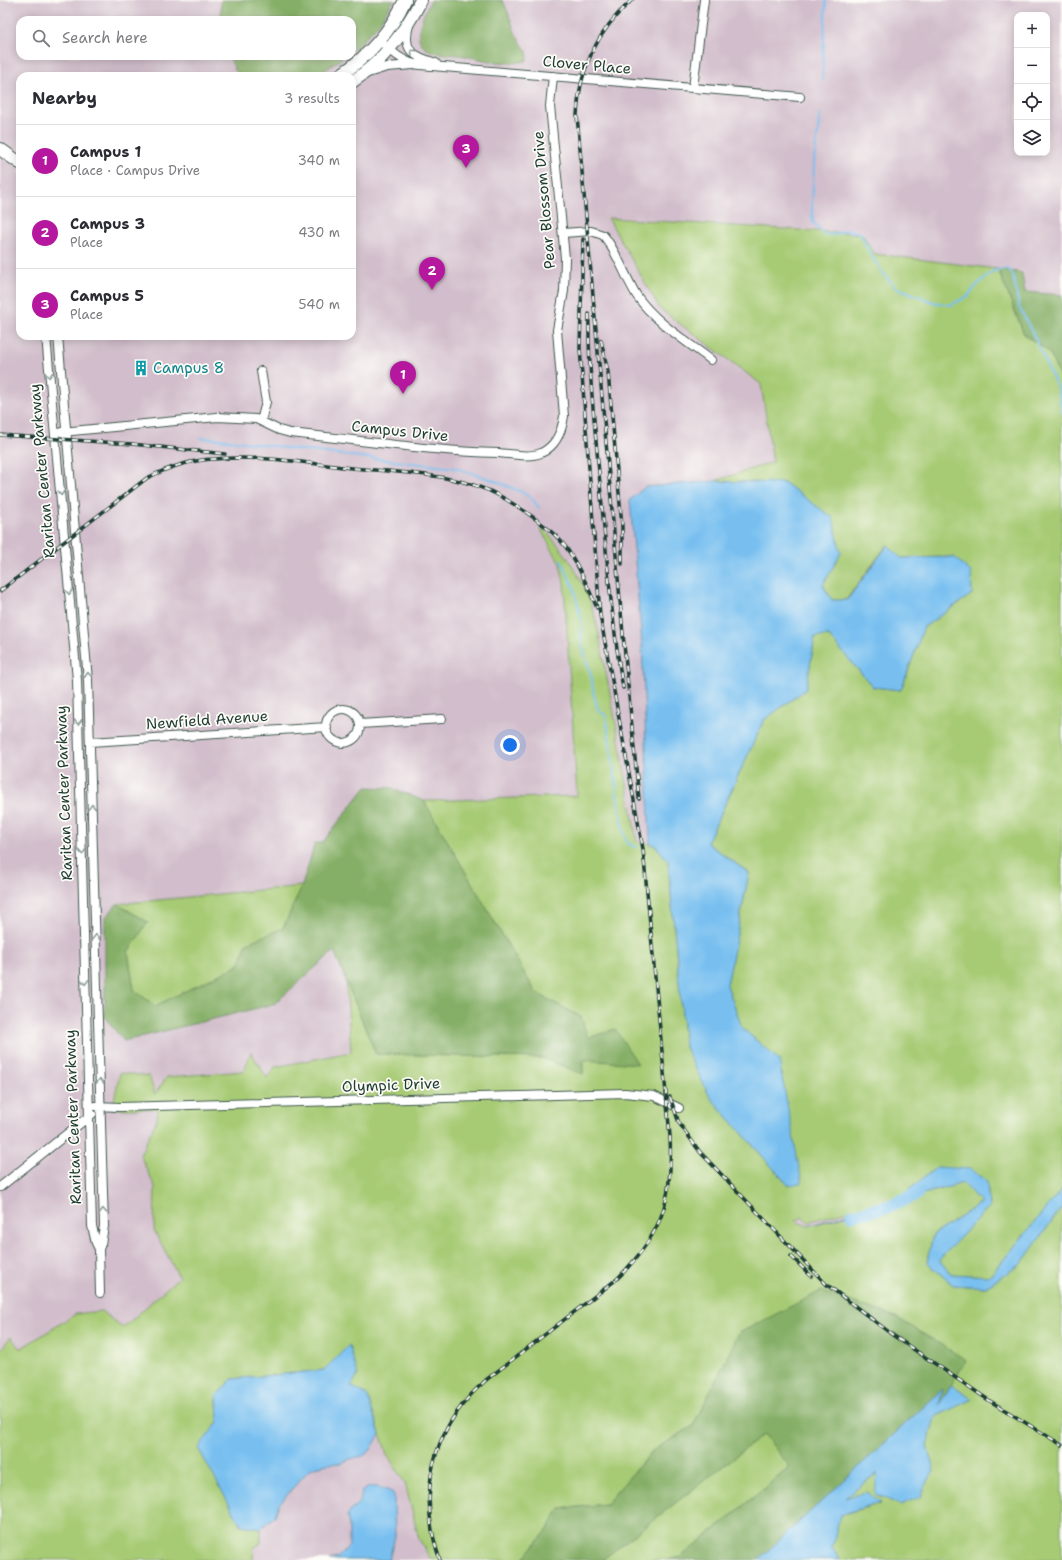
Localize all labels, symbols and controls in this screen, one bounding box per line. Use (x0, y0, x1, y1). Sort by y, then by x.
map controls (1014, 12, 1050, 156)
button: + (1014, 12, 1050, 48)
search box (16, 16, 356, 60)
icon: search (30, 27, 52, 49)
text: Search here (62, 28, 148, 48)
button: − (1014, 48, 1050, 84)
one-way arrow (410, 50, 418, 57)
street label: Clover Place (542, 51, 632, 79)
button: locate (1014, 84, 1050, 120)
text: Nearby (32, 87, 97, 109)
text: 3 results (284, 90, 340, 107)
button: layers (1014, 120, 1050, 156)
street label: Pear Blossom Drive (528, 130, 560, 270)
pin: 3 (453, 135, 479, 168)
text: Campus 1 (70, 142, 141, 162)
text: 1 (42, 152, 48, 169)
text: 340 m (298, 152, 340, 169)
text: Place · Campus Drive (70, 162, 200, 179)
text: Campus 3 (70, 214, 145, 234)
text: 2 (40, 224, 50, 241)
text: 430 m (298, 224, 340, 241)
text: Place (70, 234, 103, 251)
pin: 2 (419, 257, 445, 290)
text: Campus 5 (70, 286, 144, 306)
text: 3 (40, 296, 50, 313)
text: 540 m (299, 296, 340, 313)
text: Place (70, 306, 103, 323)
place label: Campus 8 (153, 358, 224, 378)
building icon: Campus 8 (132, 359, 150, 377)
pin: 1 (390, 361, 416, 394)
one-way arrow (44, 372, 53, 378)
street label: Raritan Center Parkway (24, 383, 60, 559)
street label: Campus Drive (350, 416, 450, 446)
one-way arrow (56, 490, 65, 496)
one-way arrow (65, 589, 74, 595)
one-way arrow (83, 672, 92, 678)
street label: Raritan Center Parkway (51, 705, 77, 881)
street label: Newfield Avenue (145, 706, 269, 734)
one-way arrow (74, 719, 82, 725)
your location (500, 735, 520, 755)
one-way arrow (88, 804, 96, 810)
one-way arrow (77, 849, 86, 855)
one-way arrow (91, 934, 100, 940)
one-way arrow (81, 979, 90, 985)
street label: Raritan Center Parkway (60, 1029, 86, 1205)
street label: Olympic Drive (341, 1073, 441, 1097)
one-way arrow (96, 1078, 104, 1084)
one-way arrow (99, 1208, 108, 1214)

